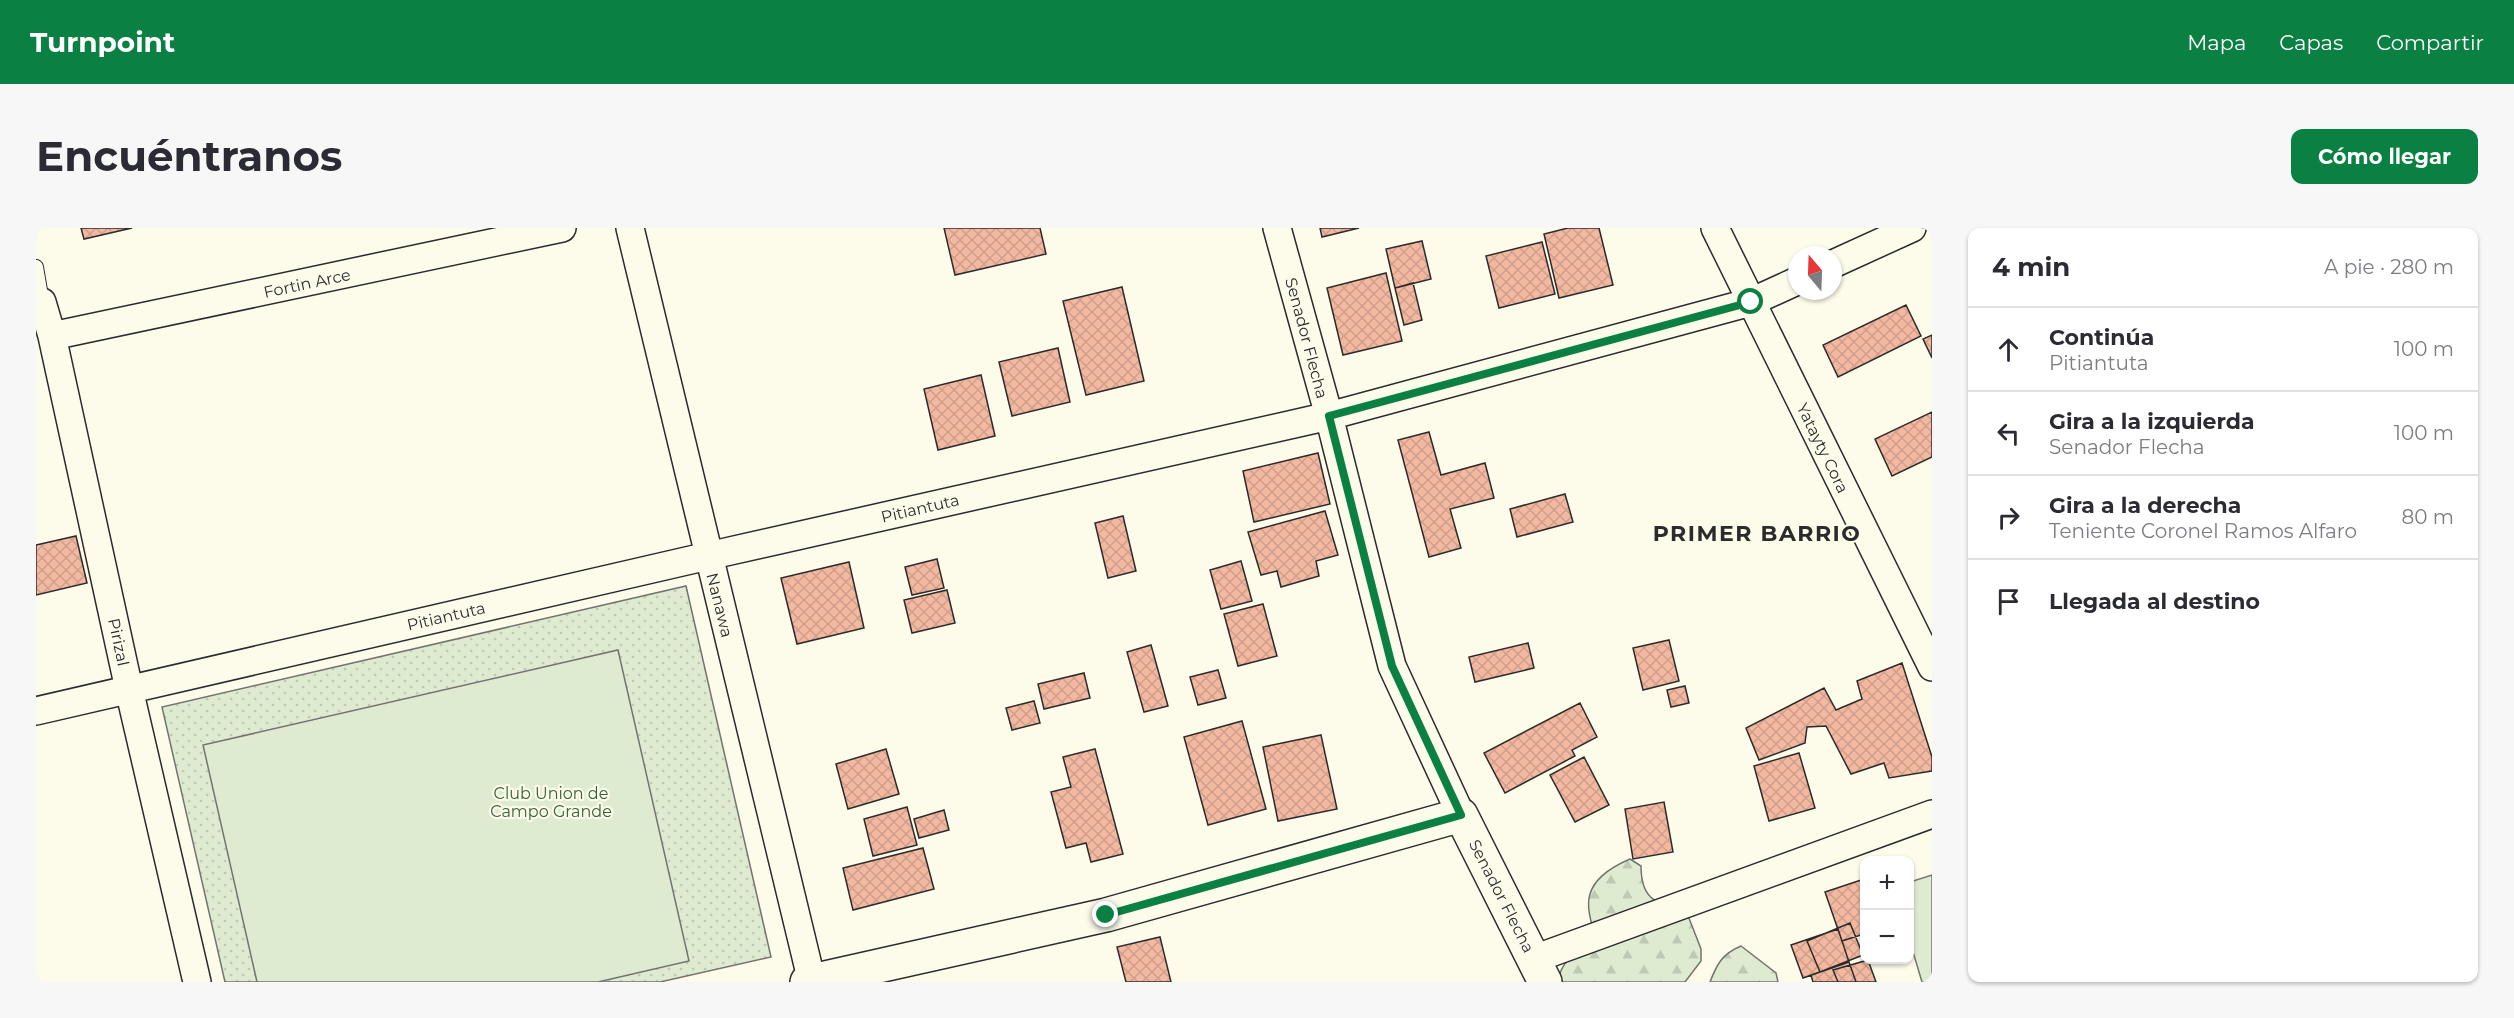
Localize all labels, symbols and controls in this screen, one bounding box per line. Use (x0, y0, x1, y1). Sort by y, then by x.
text: Turnpoint (30, 25, 175, 59)
text: Mapa (2187, 30, 2246, 55)
text: Capas (2279, 30, 2343, 55)
text: Compartir (2376, 30, 2484, 55)
button: Cómo llegar (2291, 129, 2478, 184)
text: Encuéntranos (36, 130, 342, 182)
north arrow (1788, 246, 1842, 300)
text: 4 min (1992, 251, 2070, 283)
text: A pie · 280 m (2324, 255, 2454, 279)
street label: Fortin Arce (262, 265, 352, 302)
street label: Senador Flecha (1281, 276, 1332, 401)
route start (1737, 288, 1763, 314)
text: Continúa (2049, 324, 2154, 351)
icon: ahead (1992, 333, 2025, 366)
text: 100 m (2394, 337, 2454, 361)
text: Pitiantuta (2049, 351, 2148, 375)
street label: Yatayty Cora (1793, 400, 1852, 496)
text: Gira a la izquierda (2049, 408, 2255, 435)
icon: left (1992, 417, 2025, 450)
text: 100 m (2394, 421, 2454, 445)
text: Senador Flecha (2049, 435, 2205, 459)
street label: Pitiantuta (879, 490, 961, 527)
text: Gira a la derecha (2049, 492, 2241, 519)
icon: right (1992, 501, 2025, 534)
text: 80 m (2402, 505, 2454, 529)
text: Teniente Coronel Ramos Alfaro (2049, 519, 2357, 543)
district label: PRIMER BARRIO (1653, 520, 1861, 547)
street label: Nanawa (702, 571, 737, 639)
icon: arrive (1992, 585, 2025, 618)
text: Llegada al destino (2049, 588, 2260, 615)
street label: Pitiantuta (405, 598, 487, 635)
street label: Pirizal (104, 617, 133, 668)
park label: Club Union de Campo Grande (490, 784, 612, 821)
street label: Senador Flecha (1465, 836, 1538, 956)
map controls (1860, 856, 1914, 964)
button: + (1860, 856, 1914, 910)
route end (1092, 901, 1118, 927)
button: − (1860, 910, 1914, 964)

